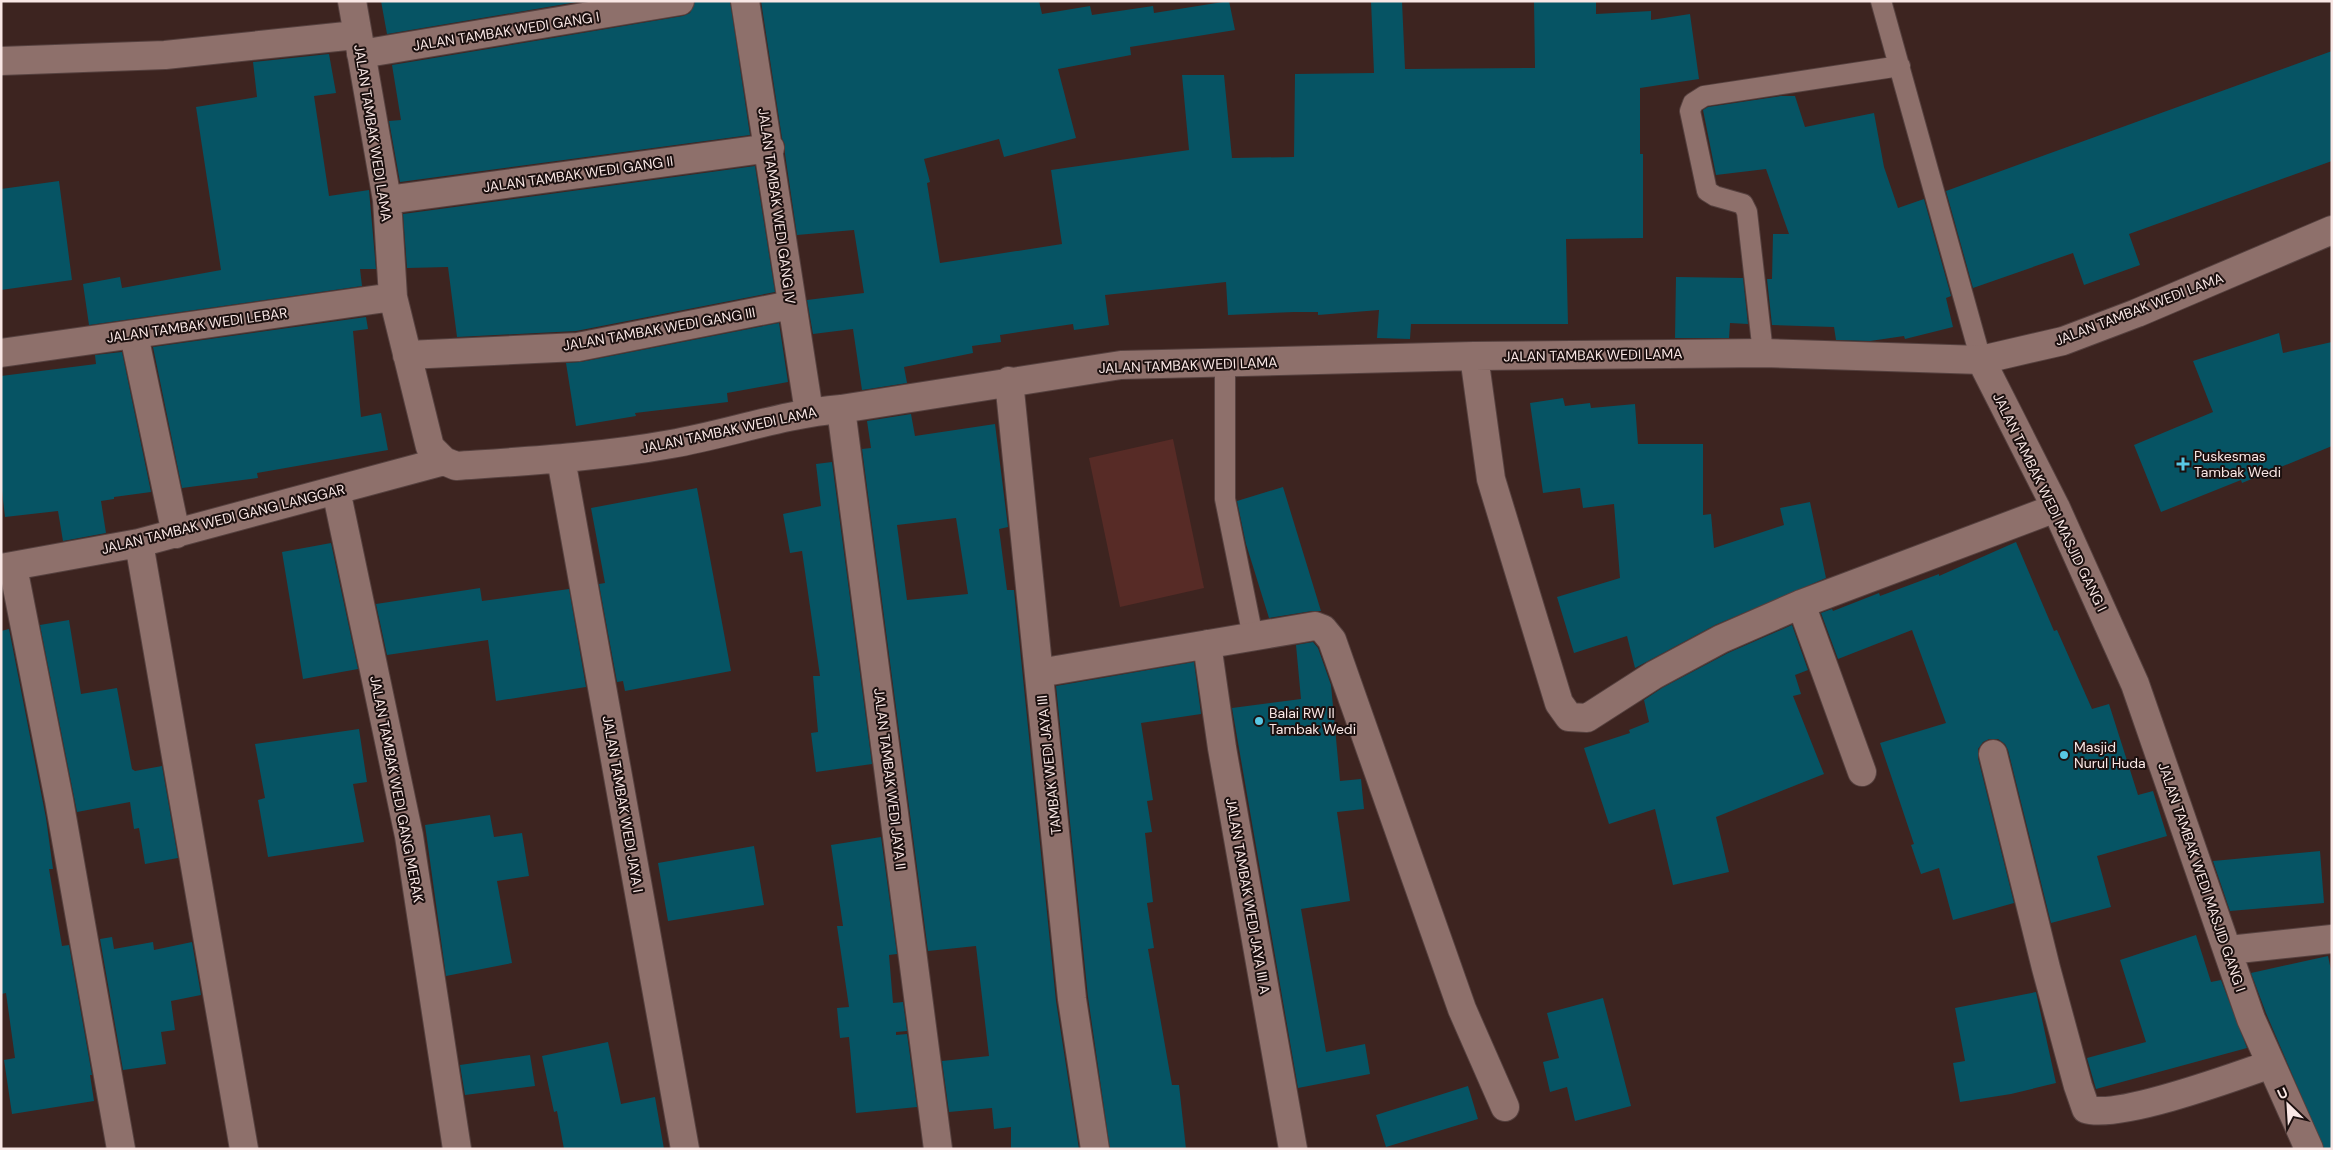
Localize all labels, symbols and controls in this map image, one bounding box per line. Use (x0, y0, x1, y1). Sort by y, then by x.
street label: JALAN TAMBAK WEDI GANG I (411, 7, 601, 55)
street label: JALAN TAMBAK WEDI LAMA (350, 43, 396, 223)
street label: JALAN TAMBAK WEDI GANG IV (754, 107, 800, 306)
street label: JALAN TAMBAK WEDI GANG II (482, 152, 674, 196)
street label: JALAN TAMBAK WEDI LAMA (2052, 269, 2226, 349)
street label: JALAN TAMBAK WEDI LEBAR (105, 303, 289, 347)
street label: JALAN TAMBAK WEDI GANG III (561, 303, 757, 355)
street label: JALAN TAMBAK WEDI LAMA (1503, 344, 1683, 366)
street label: JALAN TAMBAK WEDI LAMA (1098, 353, 1278, 377)
street label: JALAN TAMBAK WEDI MASJID GANG I (1989, 390, 2111, 614)
street label: JALAN TAMBAK WEDI LAMA (640, 403, 818, 457)
place label: Puskesmas Tambak Wedi (2194, 447, 2281, 481)
marker: Puskesmas Tambak Wedi (2176, 457, 2190, 471)
street label: JALAN TAMBAK WEDI GANG LANGGAR (99, 480, 347, 558)
street label: JALAN TAMBAK WEDI GANG MERAK (366, 674, 428, 904)
street label: JALAN TAMBAK WEDI JAYA II (870, 687, 910, 871)
street label: TAMBAK WEDI JAYA III (1033, 694, 1065, 836)
place label: Balai RW II Tambak Wedi (1269, 704, 1356, 738)
street label: JALAN TAMBAK WEDI JAYA I (599, 714, 647, 894)
marker: Balai RW II Tambak Wedi (1253, 715, 1265, 727)
place label: Masjid Nurul Huda (2074, 738, 2146, 772)
marker: Masjid Nurul Huda (2058, 749, 2070, 761)
street label: JALAN TAMBAK WEDI MASJID GANG I (2154, 760, 2250, 994)
street label: JALAN TAMBAK WEDI JAYA III A (1222, 796, 1274, 996)
north arrow (2263, 1080, 2313, 1130)
text: U (2274, 1083, 2291, 1103)

